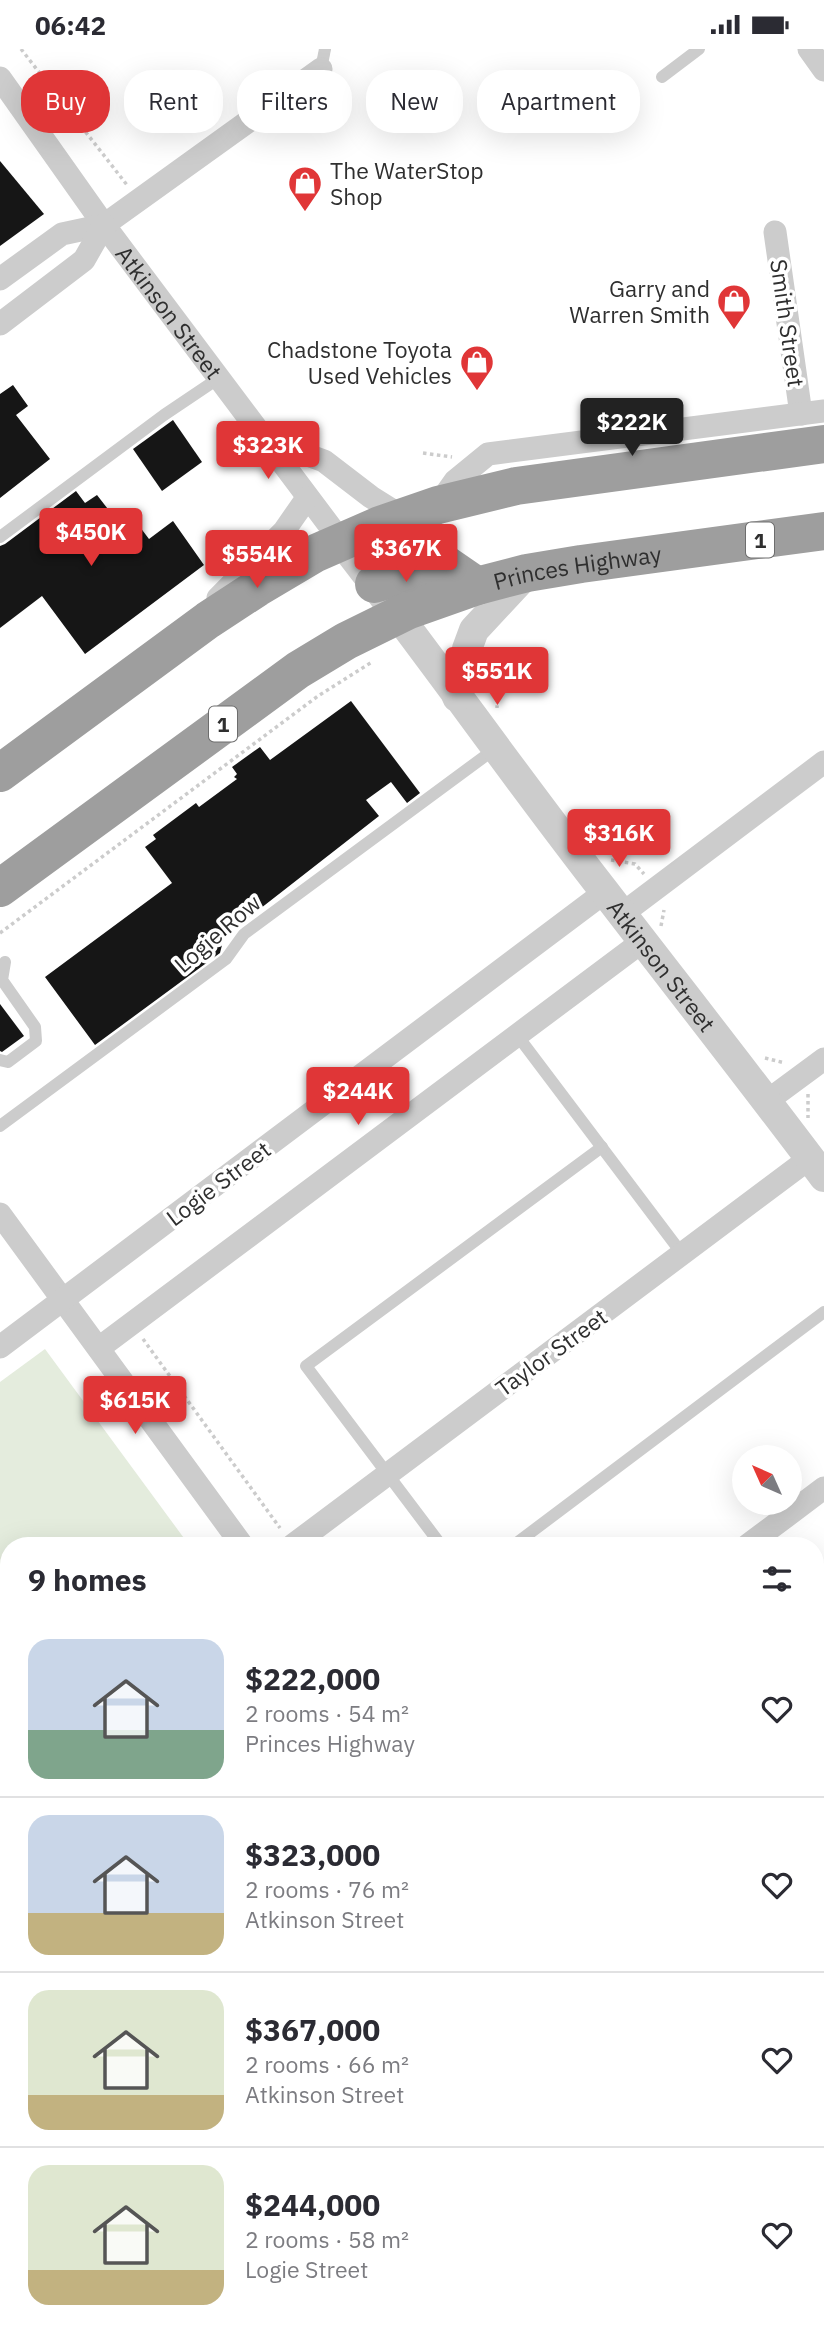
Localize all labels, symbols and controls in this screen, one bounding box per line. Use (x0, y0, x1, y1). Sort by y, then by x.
text: 06:42 (35, 8, 106, 42)
chip: Buy (21, 70, 110, 133)
chip: Rent (124, 70, 223, 133)
chip: Filters (237, 70, 352, 133)
chip: New (366, 70, 463, 133)
chip: Apartment (477, 70, 640, 133)
place label: The WaterStop Shop (330, 155, 484, 211)
shop icon: The WaterStop Shop (286, 164, 324, 213)
street label: Atkinson Street (110, 239, 229, 385)
street label: Smith Street (764, 257, 812, 389)
place label: Garry and Warren Smith (569, 273, 710, 329)
shop icon: Garry and Warren Smith (715, 282, 753, 331)
place label: Chadstone Toyota Used Vehicles (267, 334, 452, 390)
shop icon: Chadstone Toyota Used Vehicles (458, 343, 496, 392)
pin: $222K (583, 399, 681, 458)
text: $222K (596, 406, 668, 436)
pin: $323K (219, 421, 317, 481)
text: $323K (232, 429, 304, 459)
pin: $450K (42, 509, 140, 568)
text: $450K (55, 516, 127, 546)
road number: 1 (746, 523, 774, 557)
pin: $367K (357, 525, 455, 584)
pin: $554K (208, 531, 306, 590)
text: $367K (370, 532, 442, 562)
text: $554K (221, 538, 293, 568)
street label: Princes Highway (490, 538, 664, 596)
pin: $551K (448, 647, 546, 707)
text: $551K (461, 655, 533, 685)
road number: 1 (209, 707, 237, 741)
pin: $316K (570, 809, 668, 869)
text: $316K (583, 817, 655, 847)
street label: Logie Row (168, 887, 266, 979)
street label: Atkinson Street (601, 893, 722, 1038)
pin: $244K (309, 1067, 407, 1127)
text: $244K (322, 1075, 394, 1105)
street label: Logie Street (160, 1134, 276, 1232)
street label: Taylor Street (489, 1301, 613, 1403)
pin: $615K (86, 1377, 184, 1436)
text: $615K (99, 1384, 171, 1414)
north arrow (732, 1445, 802, 1515)
map controls (732, 1445, 802, 1515)
text: 9 homes (28, 1560, 147, 1599)
icon: filters (758, 1560, 796, 1598)
text: $222,000 (245, 1659, 380, 1698)
icon: home (84, 1667, 168, 1751)
icon: heart (758, 1690, 796, 1728)
text: 2 rooms · 54 m² (245, 1698, 409, 1728)
text: Princes Highway (245, 1728, 415, 1758)
text: $323,000 (245, 1835, 380, 1874)
icon: home (84, 1843, 168, 1927)
icon: heart (758, 1866, 796, 1904)
text: 2 rooms · 76 m² (245, 1874, 409, 1904)
text: Atkinson Street (245, 1904, 404, 1934)
text: $367,000 (245, 2010, 380, 2049)
icon: home (84, 2018, 168, 2102)
icon: heart (758, 2041, 796, 2079)
text: 2 rooms · 66 m² (245, 2049, 409, 2079)
text: Atkinson Street (245, 2079, 404, 2109)
text: $244,000 (245, 2185, 380, 2224)
icon: home (84, 2193, 168, 2277)
icon: heart (758, 2216, 796, 2254)
text: 2 rooms · 58 m² (245, 2224, 409, 2254)
text: Logie Street (245, 2254, 368, 2284)

